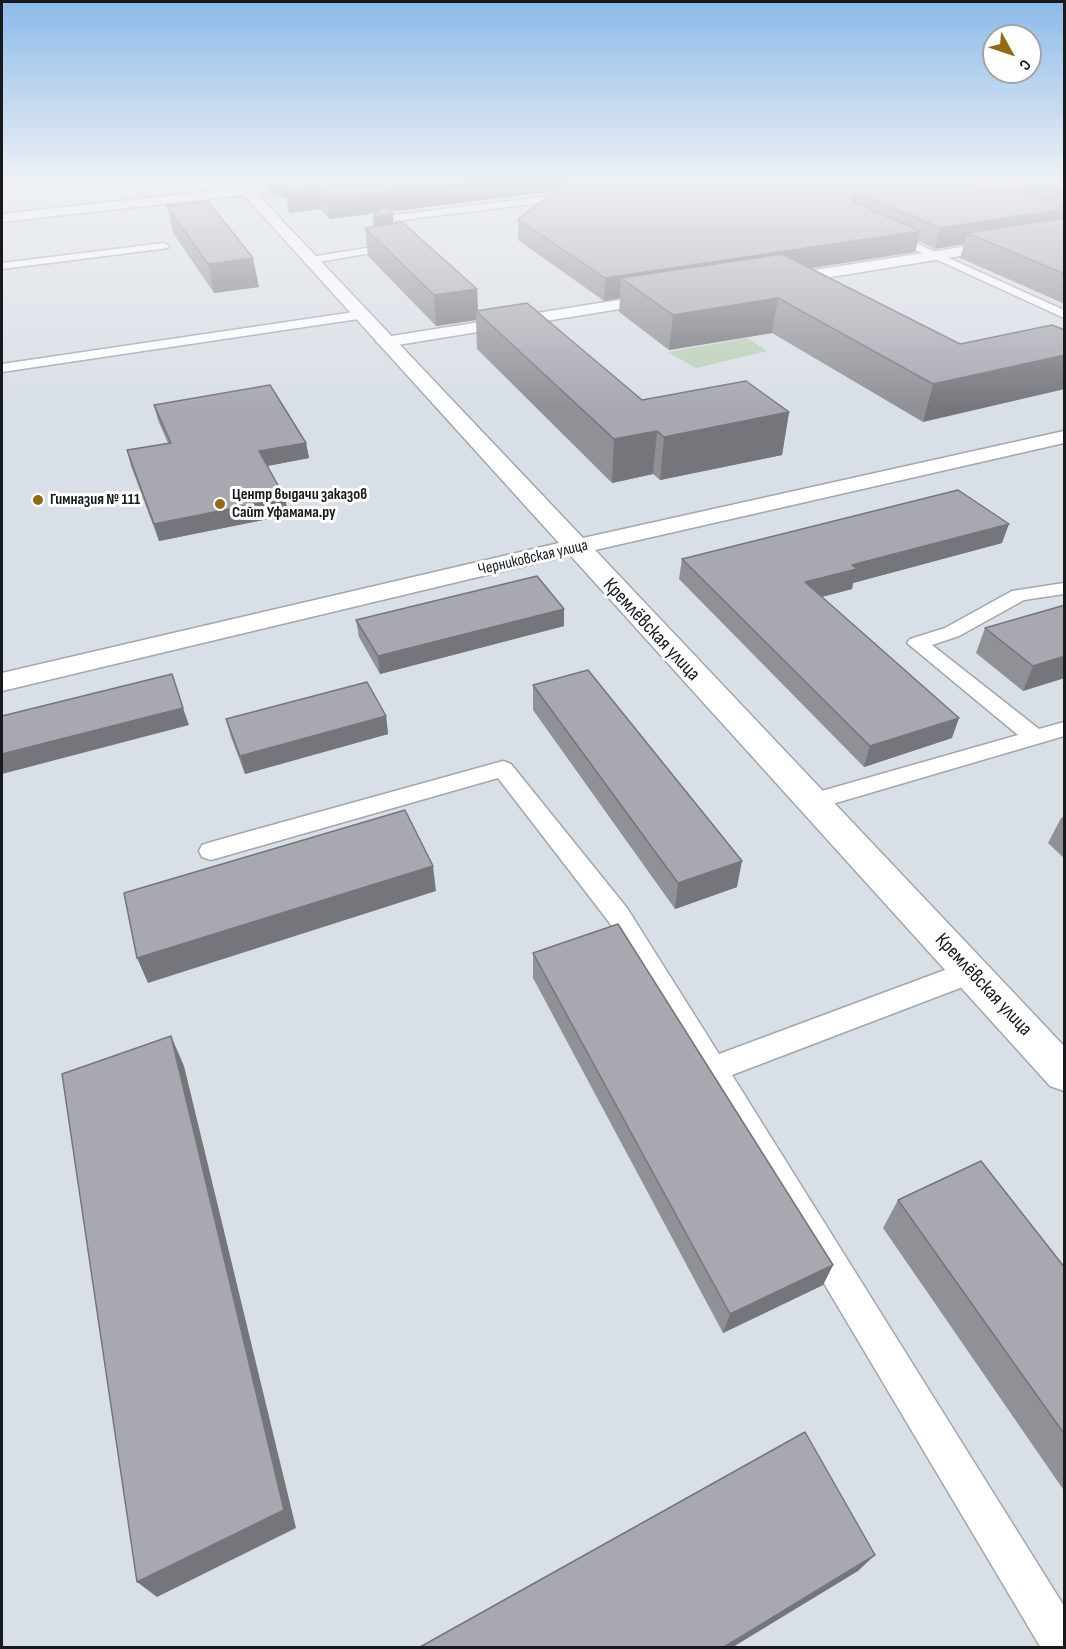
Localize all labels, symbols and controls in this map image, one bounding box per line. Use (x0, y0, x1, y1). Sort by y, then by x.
north arrow (982, 24, 1042, 84)
text: С (1015, 55, 1035, 74)
place label: Центр выдачи заказов Сайт Уфамама.ру (232, 485, 367, 523)
place label: Гимназия № 111 (50, 490, 140, 510)
marker: Гимназия № 111 (31, 493, 45, 507)
marker: Центр выдачи заказов Сайт Уфамама.ру (213, 497, 227, 511)
street label: Черниковская улица (476, 536, 590, 580)
street label: Кремлёвская улица (597, 574, 705, 686)
street label: Кремлёвская улица (929, 929, 1037, 1041)

